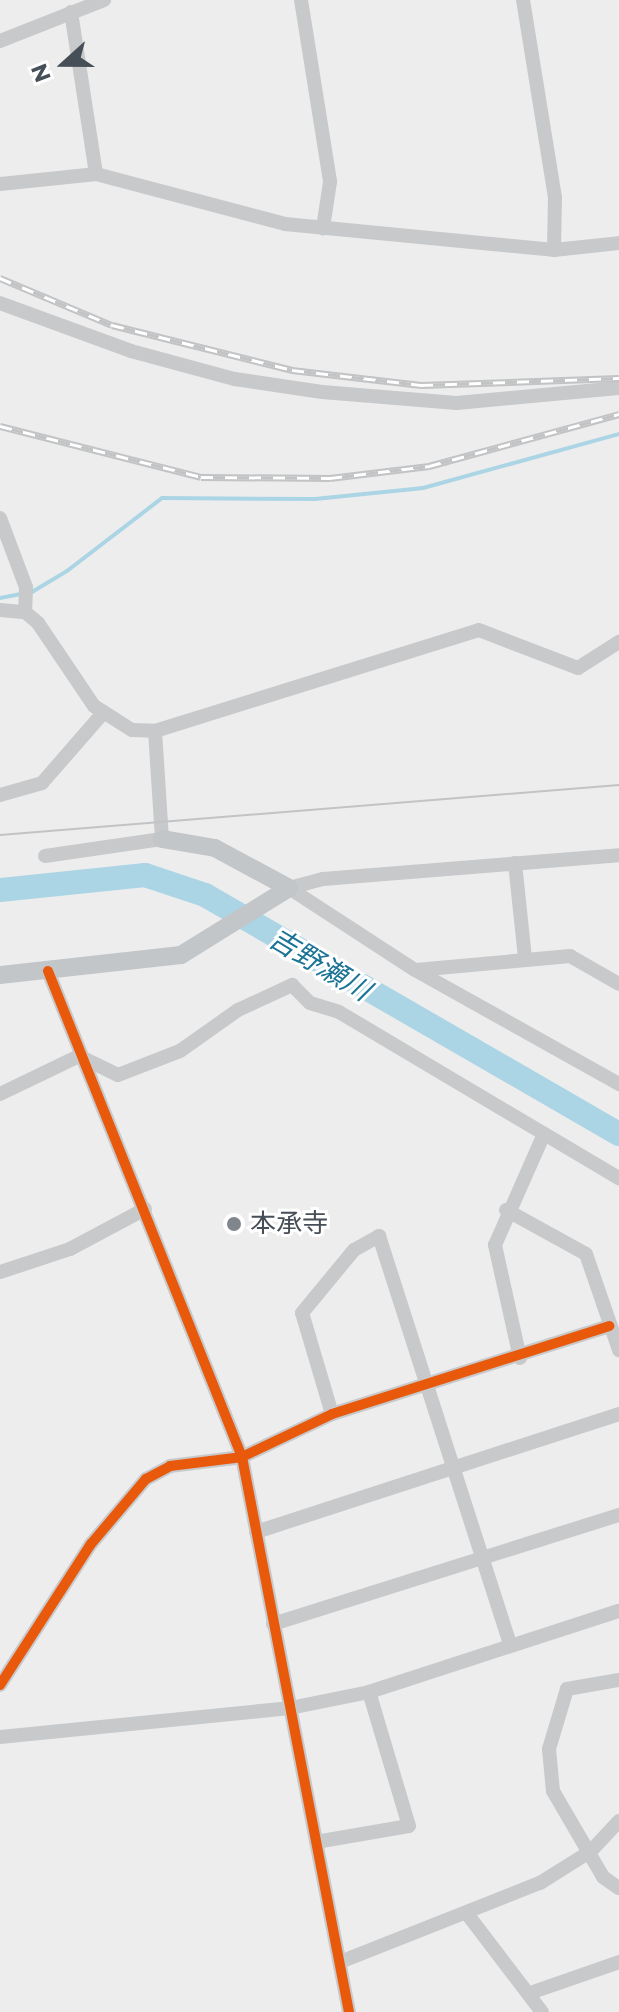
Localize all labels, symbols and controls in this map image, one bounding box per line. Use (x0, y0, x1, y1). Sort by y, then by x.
north arrow (24, 24, 104, 104)
text: N (25, 60, 57, 86)
water label: 吉野瀬川 (263, 921, 377, 1007)
place label: 本承寺 (250, 1208, 328, 1240)
marker: 本承寺 (225, 1215, 243, 1233)

